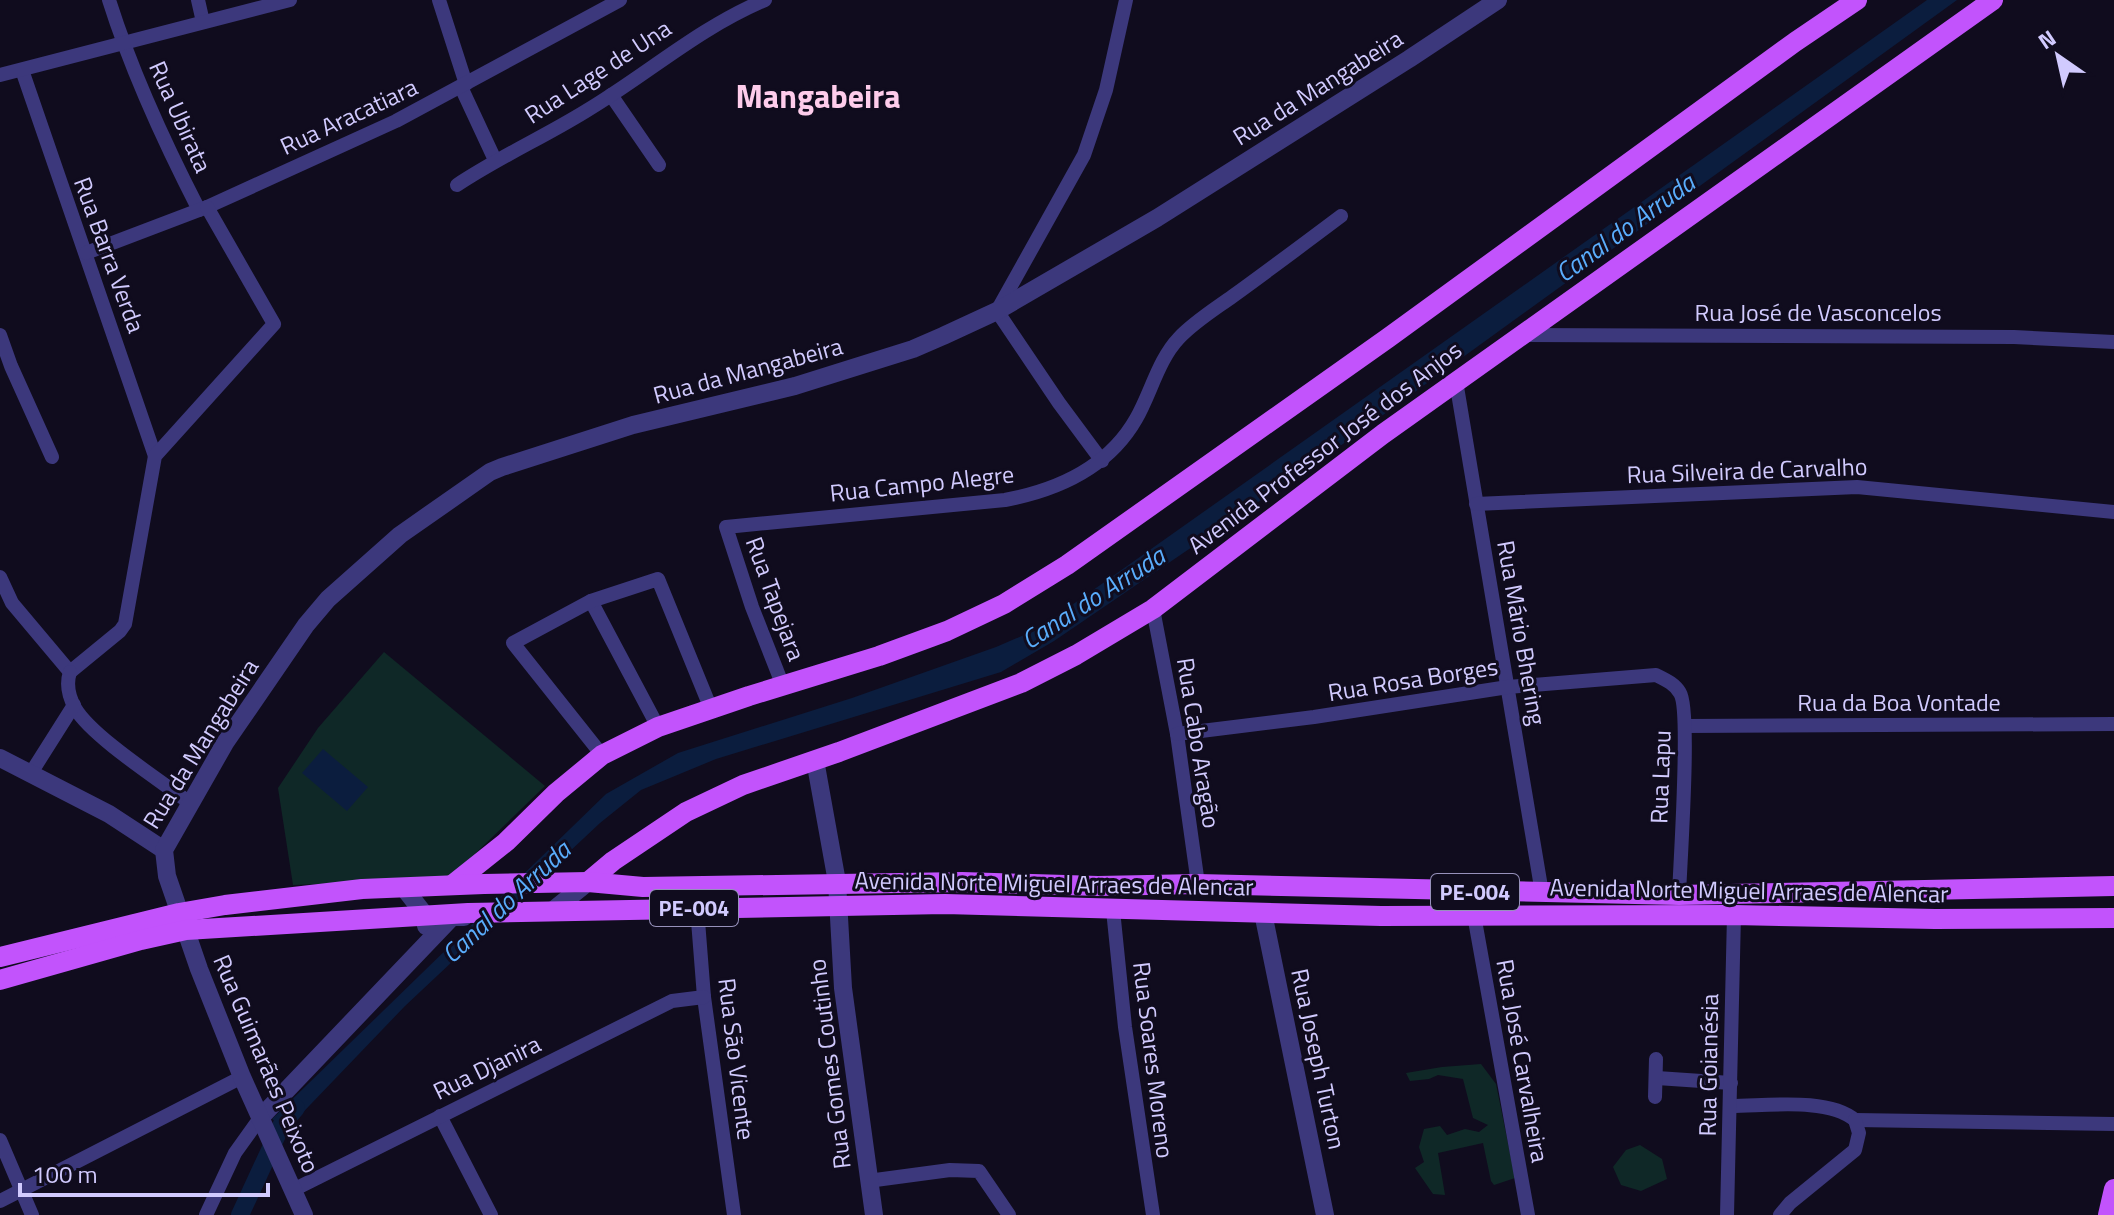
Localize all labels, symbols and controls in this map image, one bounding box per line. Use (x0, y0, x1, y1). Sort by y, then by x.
street label: Rua Lage de Una (517, 10, 678, 132)
north arrow (2018, 16, 2098, 96)
street label: Rua da Mangabeira (1225, 20, 1409, 154)
text: N (2031, 21, 2063, 58)
street label: Rua Ubirata (140, 55, 222, 178)
street label: Rua Aracatiara (274, 69, 423, 164)
district label: Mangabeira (735, 72, 901, 120)
water label: Canal do Arruda (1547, 162, 1704, 292)
street label: Rua Barra Verda (65, 172, 155, 338)
street label: Rua José de Vasconcelos (1694, 294, 1942, 330)
street label: Rua da Mangabeira (649, 327, 846, 413)
street label: Avenida Professor José dos Anjos (1180, 332, 1469, 562)
street label: Rua Silveira de Carvalho (1626, 448, 1868, 492)
street label: Rua Campo Alegre (828, 455, 1016, 511)
street label: Rua Tapejara (737, 532, 815, 666)
water label: Canal do Arruda (1013, 535, 1174, 659)
street label: Rua Mário Bhering (1488, 538, 1556, 728)
street label: Rua Rosa Borges (1325, 648, 1500, 710)
street label: Rua da Mangabeira (133, 651, 267, 835)
street label: Rua Cabo Aragão (1168, 655, 1230, 831)
street label: Rua da Boa Vontade (1797, 684, 2001, 720)
street label: Rua Lapu (1640, 730, 1680, 824)
water label: Canal do Arruda (432, 830, 581, 972)
street label: Avenida Norte Miguel Arraes de Alencar (854, 862, 1254, 904)
street label: Avenida Norte Miguel Arraes de Alencar (1549, 869, 1949, 911)
road number: PE-004 (1431, 874, 1519, 910)
road number: PE-004 (650, 890, 738, 926)
street label: Rua Guimarães Peixoto (205, 949, 329, 1178)
street label: Rua José Carvalheira (1487, 956, 1559, 1165)
street label: Rua Gomes Coutinho (798, 957, 860, 1171)
street label: Rua Soares Moreno (1124, 960, 1184, 1160)
street label: Rua Joseph Turton (1282, 965, 1356, 1152)
street label: Rua São Vicente (709, 976, 765, 1142)
street label: Rua Goianésia (1689, 993, 1727, 1137)
street label: Rua Djanira (427, 1025, 547, 1109)
scale bar (20, 1147, 268, 1197)
text: 100 m (32, 1156, 98, 1192)

